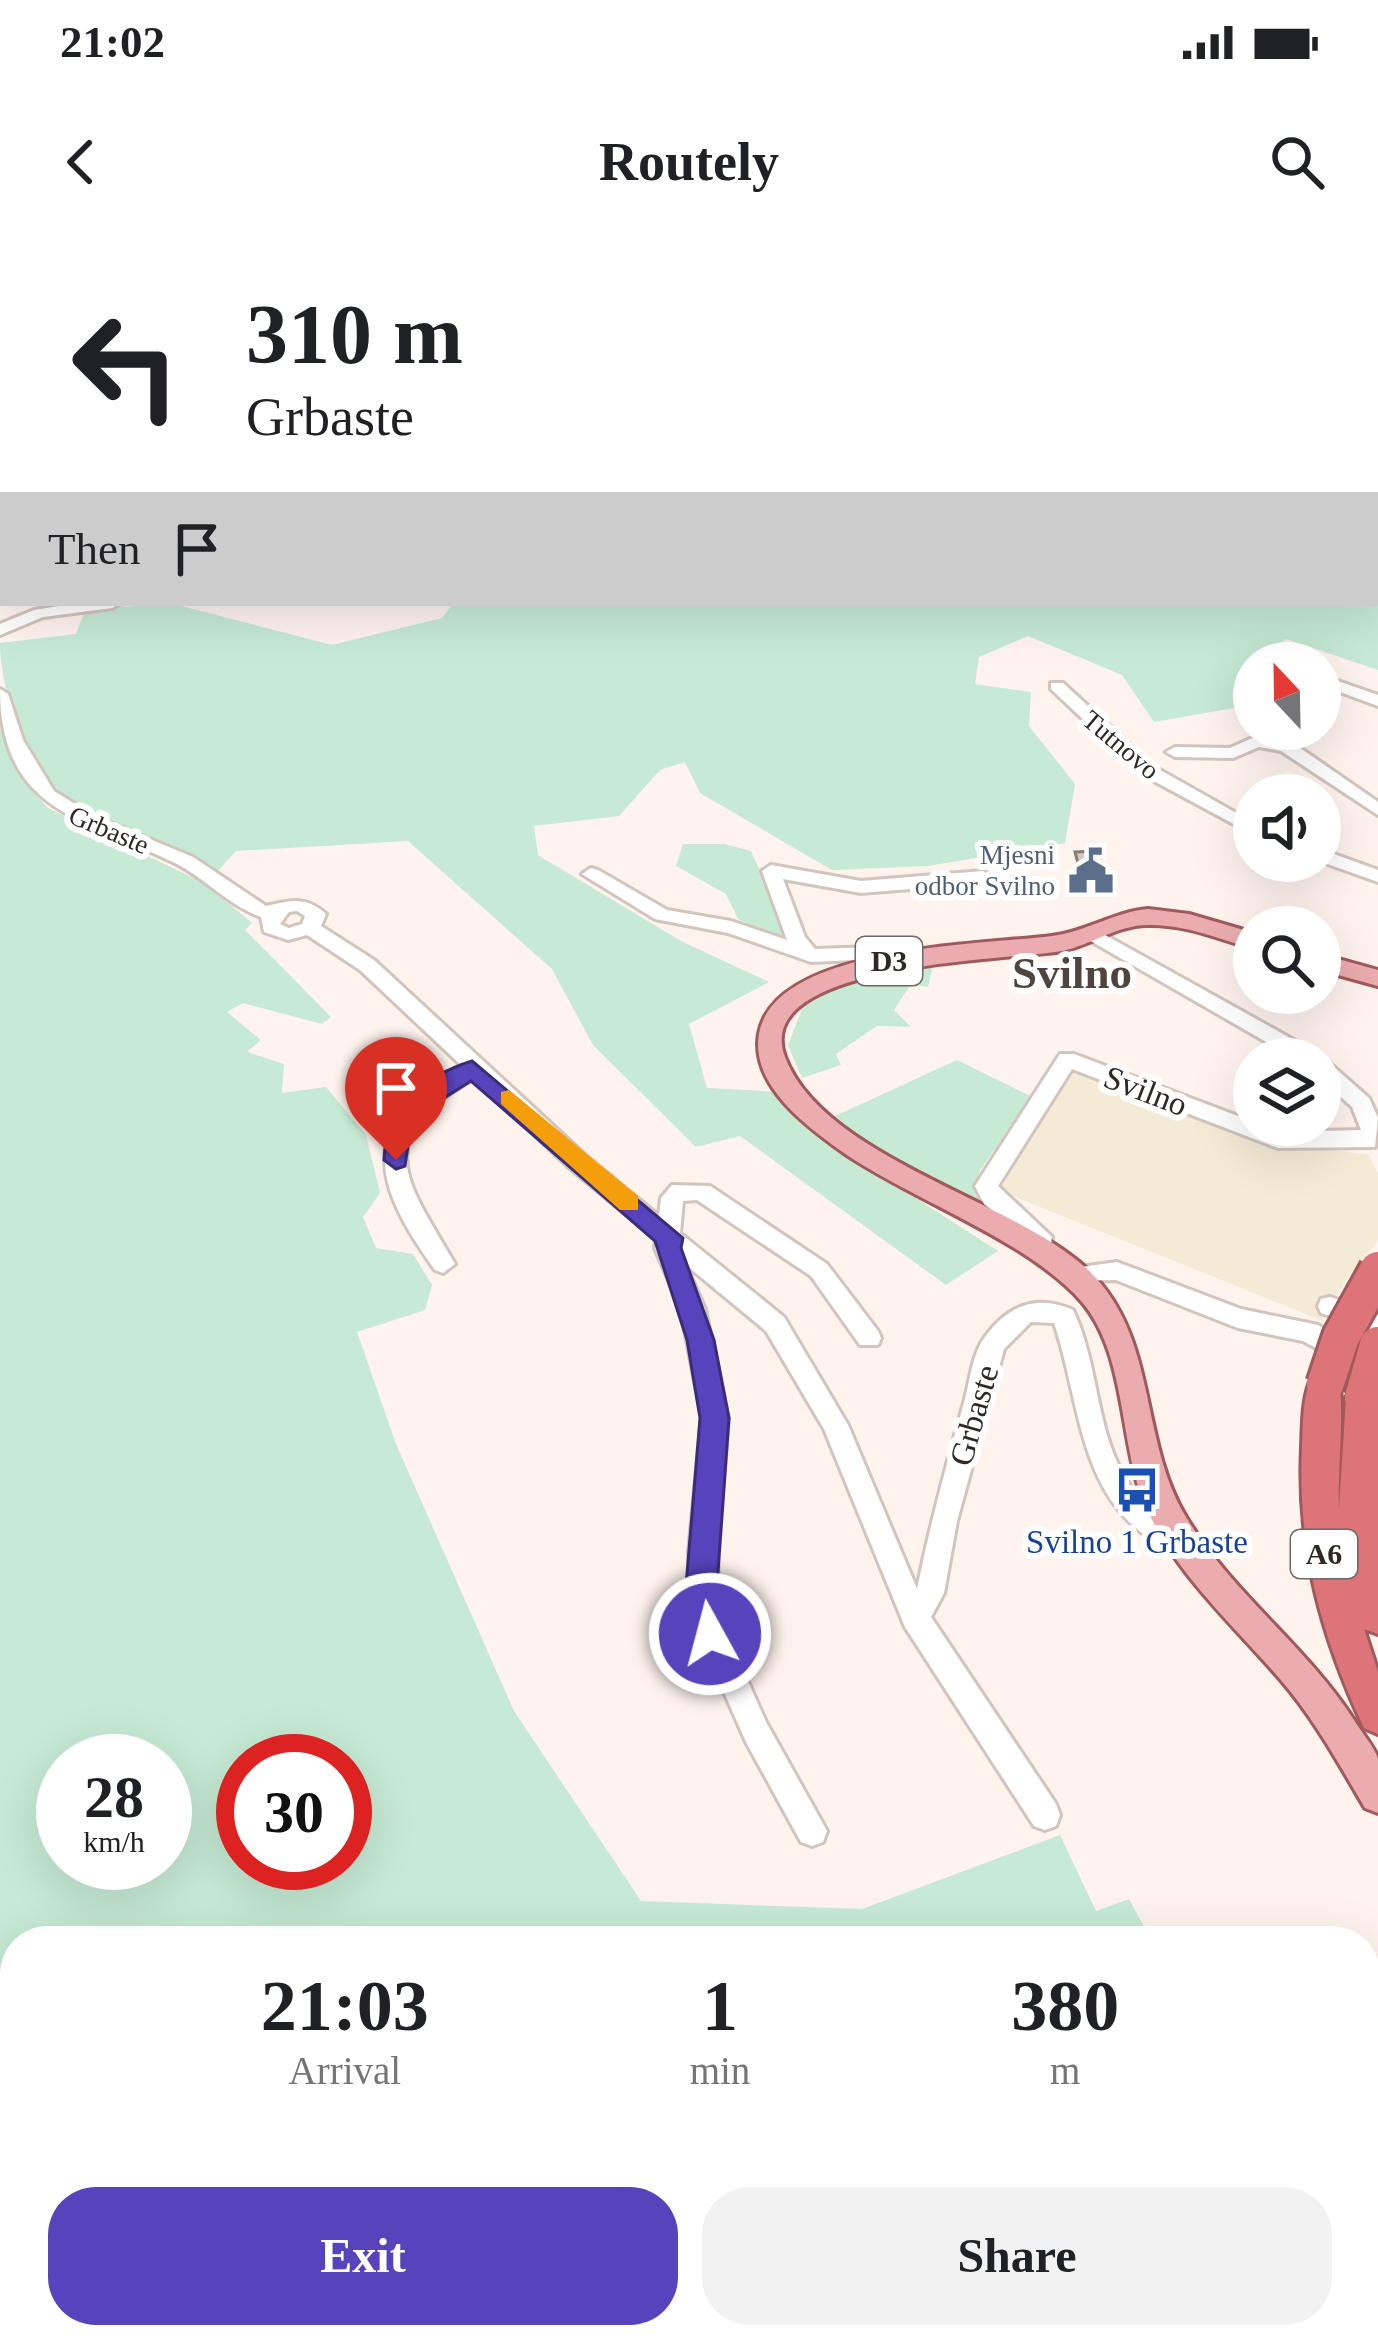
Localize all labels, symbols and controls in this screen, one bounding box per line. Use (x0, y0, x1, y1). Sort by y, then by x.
text: 21:02 (60, 17, 165, 67)
icon: back (48, 129, 114, 195)
icon: search (1264, 129, 1330, 195)
text: Routely (599, 132, 779, 192)
icon: left (48, 288, 204, 444)
text: 310 m (246, 288, 463, 381)
text: Grbaste (246, 387, 414, 447)
icon: arrive (164, 516, 230, 582)
text: Then (48, 524, 140, 574)
north arrow (1233, 642, 1341, 750)
map controls (1233, 642, 1341, 1146)
street label: Tutnovo (1077, 704, 1165, 786)
button: sound (1233, 774, 1341, 882)
street label: Grbaste (64, 800, 154, 860)
place label: Mjesni odbor Svilno (915, 840, 1055, 901)
public building icon: Mjesni odbor Svilno (1066, 846, 1116, 896)
button: search (1233, 906, 1341, 1014)
road number: D3 (856, 937, 922, 985)
district label: Svilno (1012, 948, 1132, 998)
pin (345, 1037, 447, 1160)
button: layers (1233, 1038, 1341, 1146)
icon: arrive (363, 1055, 429, 1121)
street label: Svilno (1099, 1059, 1192, 1123)
street label: Grbaste (943, 1361, 1005, 1470)
bus stop icon: Svilno 1 Grbaste (1112, 1465, 1162, 1515)
place label: Svilno 1 Grbaste (1026, 1524, 1248, 1560)
road number: A6 (1291, 1530, 1357, 1578)
position arrow (647, 1571, 773, 1697)
speed limit sign: 30 (216, 1734, 372, 1890)
text: 28 (84, 1764, 144, 1830)
text: km/h (83, 1825, 145, 1858)
text: 21:03 (261, 1966, 429, 2046)
text: 1 (702, 1966, 738, 2046)
text: 380 (1011, 1966, 1119, 2046)
text: Arrival (289, 2049, 401, 2092)
text: min (690, 2049, 750, 2092)
text: m (1050, 2049, 1080, 2092)
button: Exit (48, 2187, 678, 2325)
button: Share (702, 2187, 1332, 2325)

